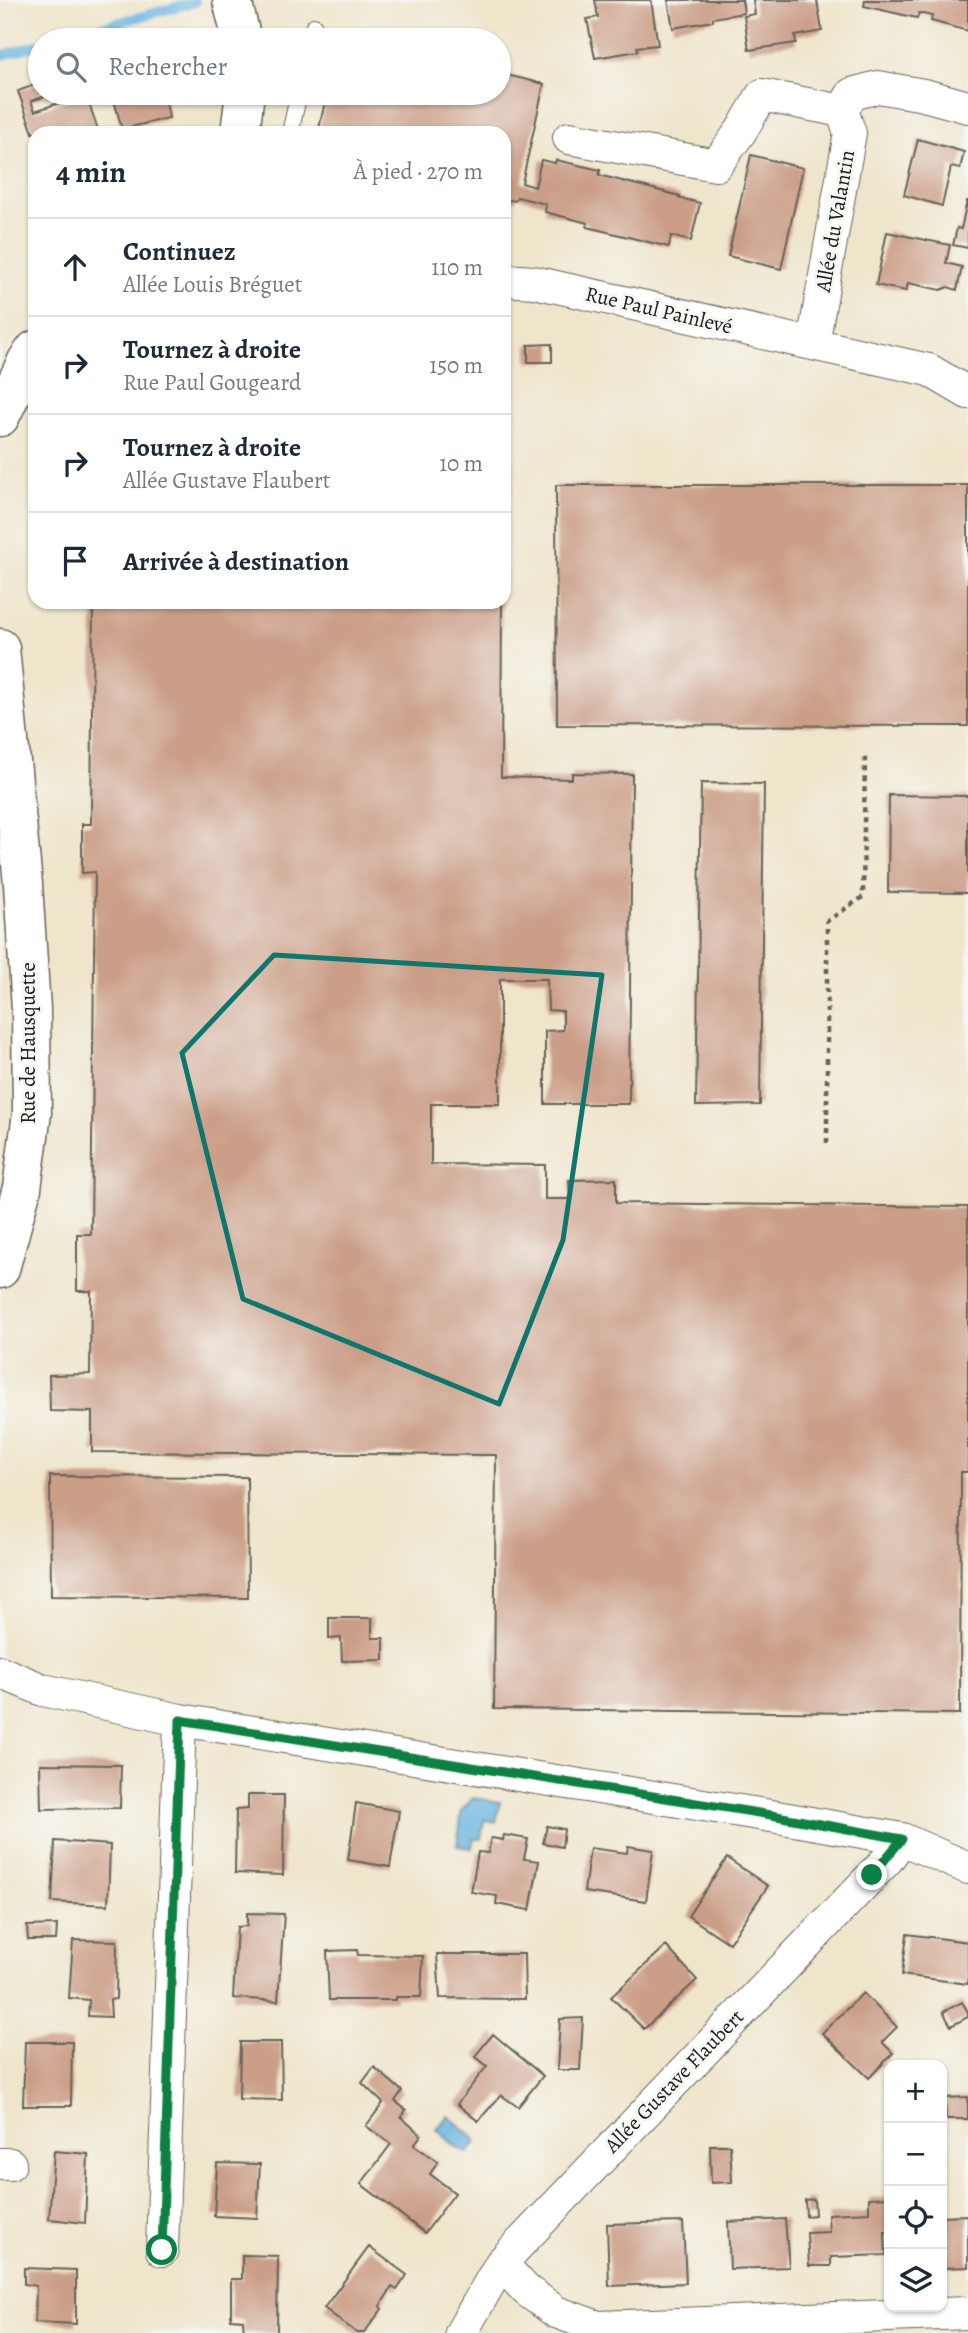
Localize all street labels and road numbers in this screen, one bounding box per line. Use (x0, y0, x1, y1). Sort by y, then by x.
street label: Allée du Valantin (809, 148, 861, 295)
street label: Rue Paul Painlevé (583, 279, 735, 341)
street label: Rue de Hausquette (14, 962, 42, 1124)
street label: Allée Gustave Flaubert (597, 2003, 750, 2160)

